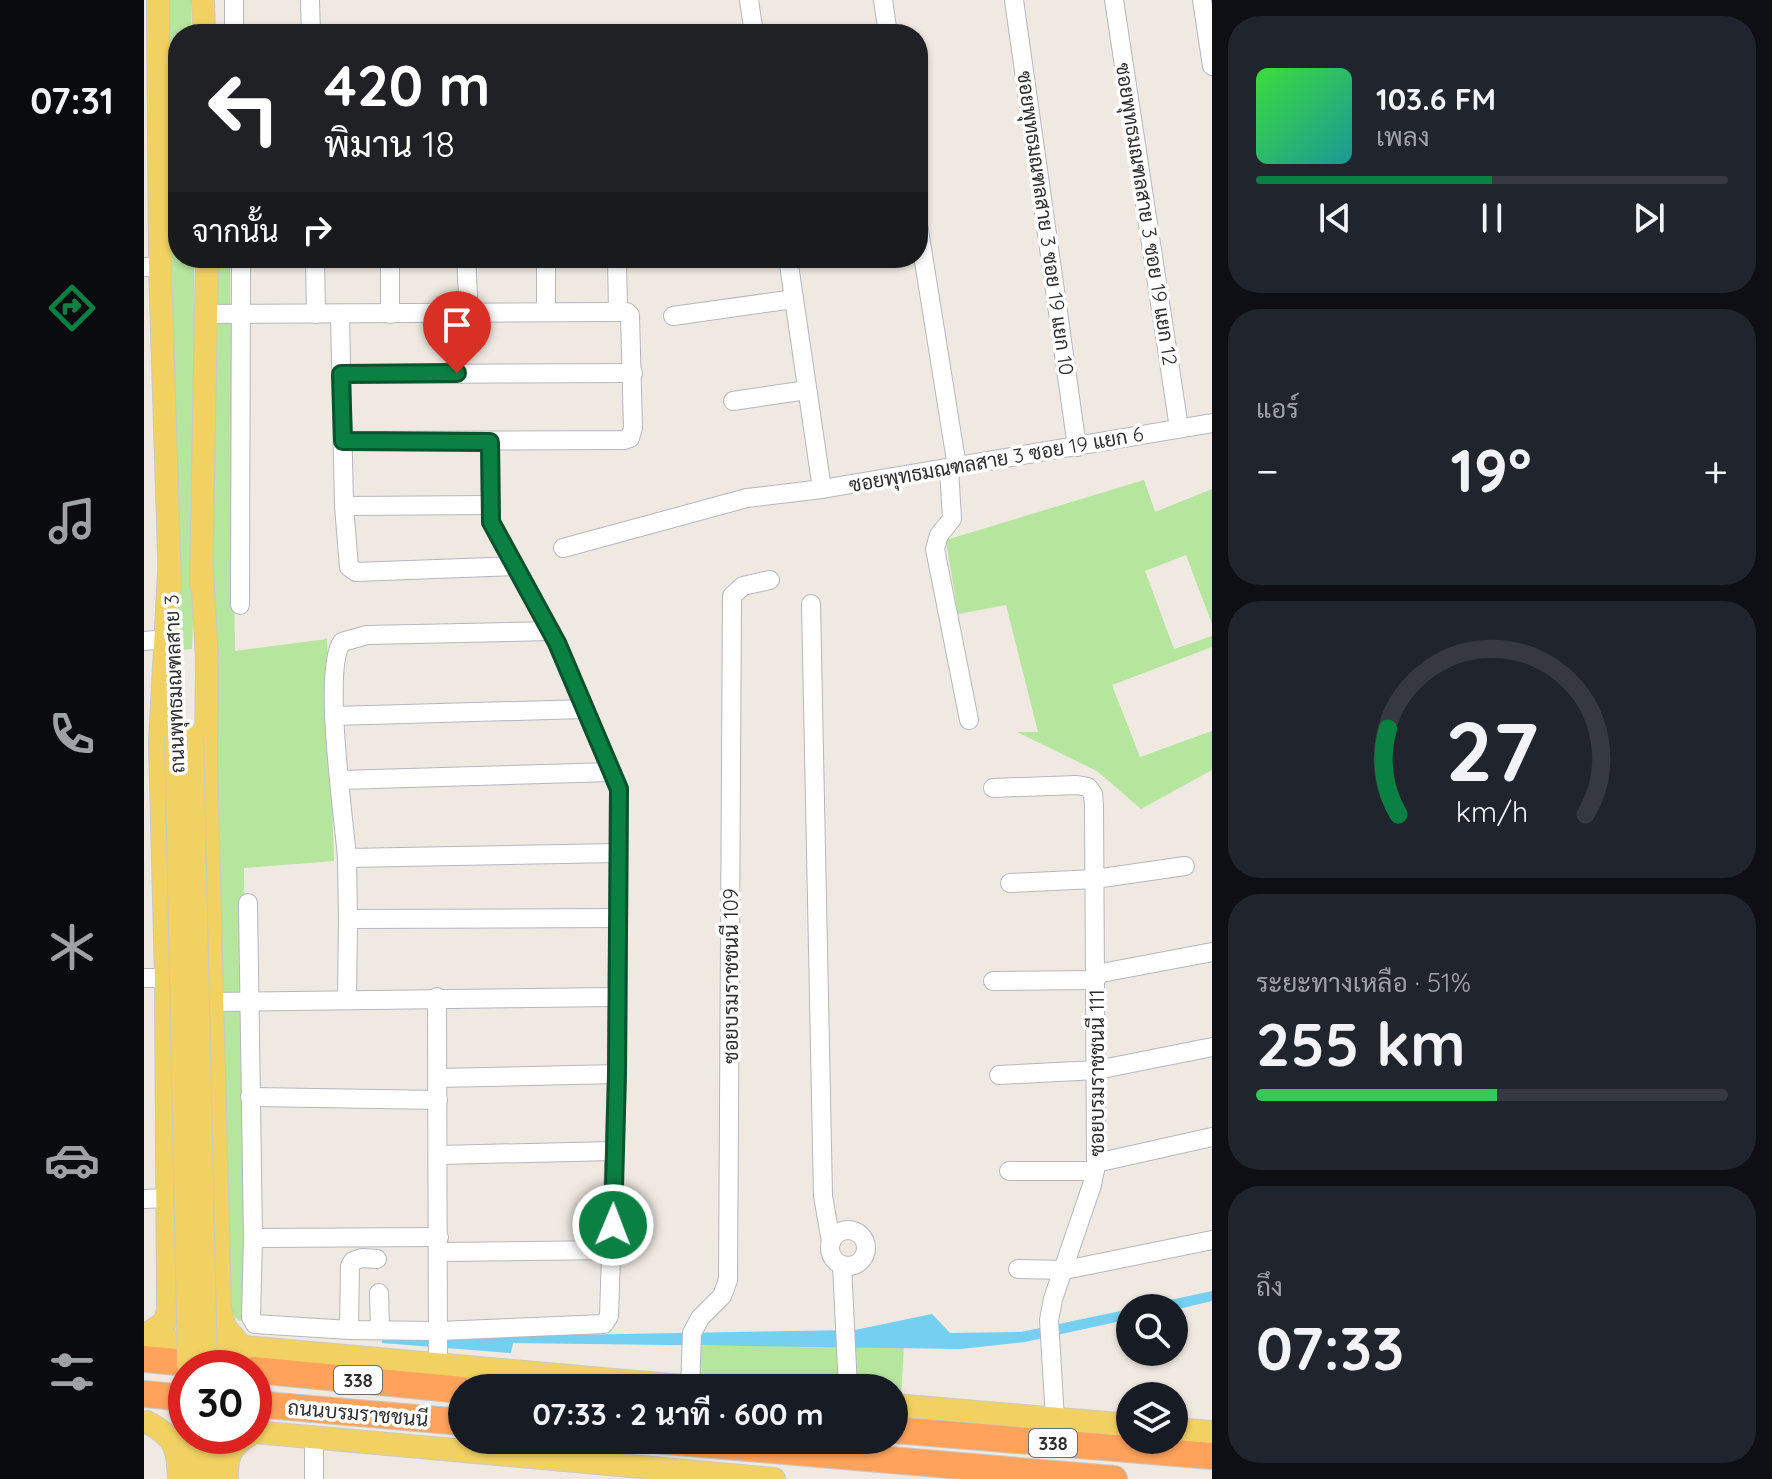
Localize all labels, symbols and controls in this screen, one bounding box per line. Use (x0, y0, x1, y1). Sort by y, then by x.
text: 420 m (324, 50, 491, 120)
icon: left (192, 56, 296, 160)
street label: ซอยพุทธมณฑลสาย 3 ซอย 19 แยก 12 (1109, 61, 1183, 367)
street label: ซอยพุทธมณฑลสาย 3 ซอย 19 แยก 10 (1010, 69, 1080, 377)
text: 07:31 (30, 78, 114, 123)
text: 103.6 FM (1376, 80, 1496, 118)
text: เพลง (1376, 120, 1430, 153)
text: พิมาน 18 (324, 121, 455, 166)
icon: previous (1313, 196, 1357, 240)
icon: pause (1470, 196, 1514, 240)
icon: next (1627, 196, 1671, 240)
icon: right (295, 208, 339, 252)
text: จากนั้น (192, 212, 279, 250)
icon: directions (44, 280, 100, 336)
pin (423, 291, 491, 373)
icon: arrive (435, 303, 479, 347)
text: แอร์ (1256, 392, 1299, 425)
street label: ซอยพุทธมณฑลสาย 3 ซอย 19 แยก 6 (847, 421, 1146, 499)
text: 19° (1451, 432, 1532, 507)
text: − (1256, 443, 1279, 498)
text: + (1703, 443, 1728, 498)
icon: music (44, 493, 100, 549)
street label: ถนนพุทธมณฑลสาย 3 (158, 594, 192, 774)
text: 27 (1445, 698, 1539, 802)
icon: phone (44, 706, 100, 762)
text: km/h (1456, 794, 1528, 830)
street label: ซอยบรมราชชนนี 109 (718, 888, 743, 1064)
icon: climate (44, 919, 100, 975)
text: ระยะทางเหลือ · 51% (1256, 966, 1471, 999)
street label: ซอยบรมราชชนนี 111 (1084, 989, 1109, 1157)
text: 255 km (1256, 1006, 1466, 1081)
icon: car (44, 1132, 100, 1188)
position arrow (571, 1183, 655, 1267)
text: ถึง (1256, 1270, 1283, 1303)
map controls (1116, 1294, 1188, 1454)
button: search (1116, 1294, 1188, 1366)
text: 07:33 (1256, 1310, 1404, 1385)
icon: filters (44, 1344, 100, 1400)
speed limit sign: 30 (168, 1350, 272, 1454)
road number: 338 (334, 1366, 382, 1394)
button: layers (1116, 1382, 1188, 1454)
street label: ถนนบรมราชชนนี (287, 1394, 429, 1432)
text: 07:33 · 2 นาที · 600 m (532, 1395, 824, 1433)
road number: 338 (1029, 1429, 1077, 1457)

